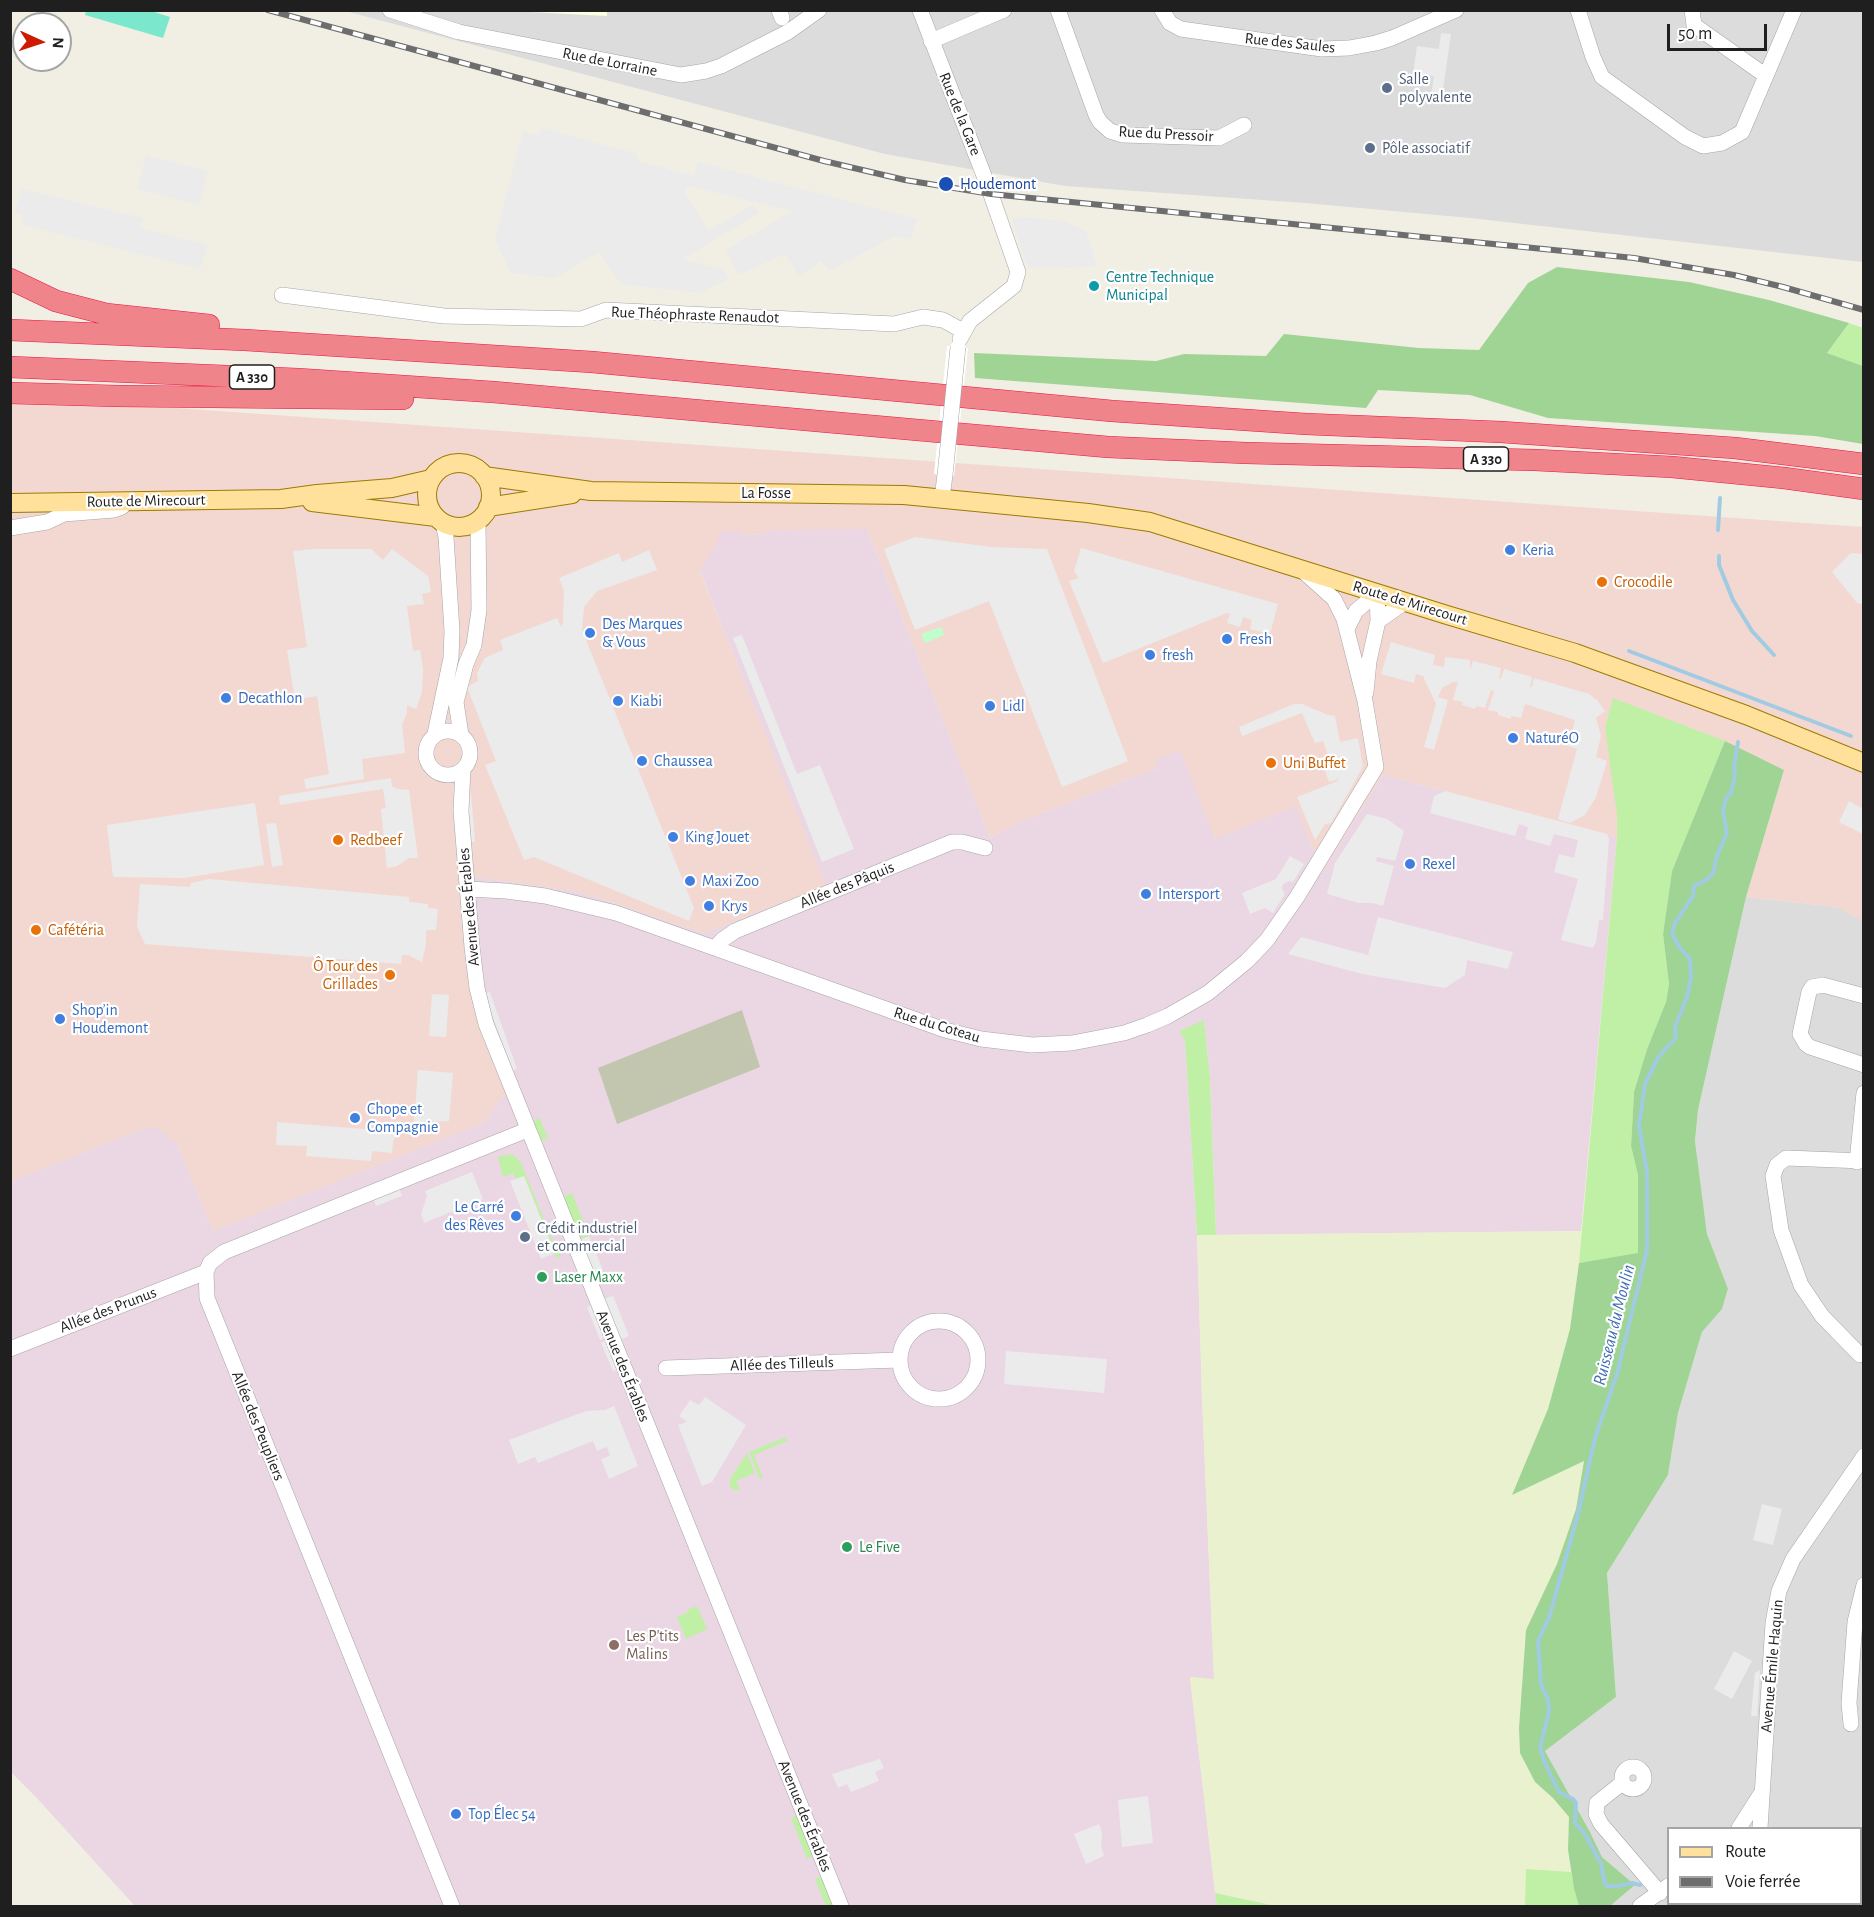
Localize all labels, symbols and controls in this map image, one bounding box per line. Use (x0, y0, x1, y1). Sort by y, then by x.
north arrow (12, 12, 72, 72)
scale bar (1670, 12, 1770, 50)
text: 50 m (1678, 25, 1712, 43)
street label: Rue des Saules (1244, 29, 1336, 57)
text: N (50, 37, 66, 49)
street label: Rue de Lorraine (561, 43, 659, 81)
place label: Salle polyvalente (1399, 69, 1472, 107)
street label: Rue de la Gare (935, 70, 985, 158)
marker: Salle polyvalente (1380, 81, 1394, 95)
street label: Rue du Pressoir (1118, 122, 1214, 146)
place label: Pôle associatif (1382, 138, 1470, 158)
marker: Pôle associatif (1363, 141, 1377, 155)
place label: Houdemont (960, 174, 1036, 194)
marker: Houdemont (937, 175, 955, 193)
place label: Centre Technique Municipal (1106, 267, 1214, 305)
marker: Centre Technique Municipal (1087, 279, 1101, 293)
street label: Rue Théophraste Renaudot (611, 302, 779, 328)
road number: A 330 (230, 365, 274, 389)
road number: A 330 (1464, 447, 1508, 471)
street label: La Fosse (741, 483, 791, 503)
street label: Route de Mirecourt (86, 490, 206, 512)
place label: Keria (1522, 540, 1554, 560)
marker: Keria (1503, 543, 1517, 557)
place label: Crocodile (1614, 572, 1673, 592)
marker: Crocodile (1595, 575, 1609, 589)
street label: Route de Mirecourt (1350, 576, 1470, 630)
place label: Des Marques & Vous (602, 614, 683, 652)
marker: Des Marques & Vous (583, 626, 597, 640)
place label: Fresh (1239, 629, 1272, 649)
marker: Fresh (1220, 632, 1234, 646)
place label: fresh (1162, 645, 1194, 665)
marker: fresh (1143, 648, 1157, 662)
place label: Decathlon (238, 688, 302, 708)
marker: Decathlon (219, 691, 233, 705)
place label: Kiabi (630, 691, 662, 711)
marker: Kiabi (611, 694, 625, 708)
place label: Lidl (1002, 696, 1025, 716)
marker: Lidl (983, 699, 997, 713)
place label: NaturéO (1525, 728, 1579, 748)
marker: NaturéO (1506, 731, 1520, 745)
place label: Chaussea (654, 751, 713, 771)
place label: Uni Buffet (1283, 753, 1346, 773)
marker: Chaussea (635, 754, 649, 768)
marker: Uni Buffet (1264, 756, 1278, 770)
place label: King Jouet (685, 827, 749, 847)
place label: Redbeef (350, 830, 402, 850)
marker: King Jouet (666, 830, 680, 844)
marker: Redbeef (331, 833, 345, 847)
street label: Avenue des Érables (454, 847, 484, 967)
place label: Rexel (1422, 854, 1456, 874)
street label: Allée des Pâquis (797, 857, 897, 913)
marker: Rexel (1403, 857, 1417, 871)
place label: Maxi Zoo (702, 871, 759, 891)
marker: Maxi Zoo (683, 874, 697, 888)
place label: Intersport (1158, 884, 1220, 904)
marker: Intersport (1139, 887, 1153, 901)
place label: Krys (721, 896, 748, 916)
marker: Krys (702, 899, 716, 913)
place label: Cafétéria (48, 920, 104, 940)
marker: Cafétéria (29, 923, 43, 937)
place label: Ô Tour des Grillades (313, 956, 378, 994)
marker: Ô Tour des Grillades (383, 968, 397, 982)
place label: Shop’in Houdemont (72, 1000, 148, 1038)
street label: Rue du Coteau (891, 1003, 983, 1047)
marker: Shop’in Houdemont (53, 1012, 67, 1026)
place label: Chope et Compagnie (367, 1099, 438, 1137)
marker: Chope et Compagnie (348, 1111, 362, 1125)
place label: Le Carré des Rêves (444, 1197, 504, 1235)
marker: Le Carré des Rêves (509, 1209, 523, 1223)
place label: Crédit industriel et commercial (537, 1218, 637, 1256)
marker: Crédit industriel et commercial (518, 1230, 532, 1244)
water label: Ruisseau du Moulin (1589, 1262, 1639, 1388)
place label: Laser Maxx (554, 1267, 623, 1287)
marker: Laser Maxx (535, 1270, 549, 1284)
street label: Allée des Prunus (57, 1283, 159, 1337)
street label: Avenue des Érables (592, 1307, 654, 1425)
street label: Allée des Tilleuls (730, 1353, 834, 1375)
street label: Allée des Peupliers (227, 1368, 289, 1484)
place label: Le Five (859, 1537, 900, 1557)
marker: Le Five (840, 1540, 854, 1554)
street label: Avenue Émile Haquin (1757, 1598, 1787, 1734)
place label: Les P'tits Malins (626, 1626, 679, 1664)
marker: Les P'tits Malins (607, 1638, 621, 1652)
street label: Avenue des Érables (774, 1757, 836, 1875)
place label: Top Élec 54 (468, 1804, 536, 1824)
marker: Top Élec 54 (449, 1807, 463, 1821)
legend (1667, 1827, 1862, 1905)
text: Route (1725, 1843, 1766, 1861)
text: Voie ferrée (1725, 1873, 1800, 1891)

